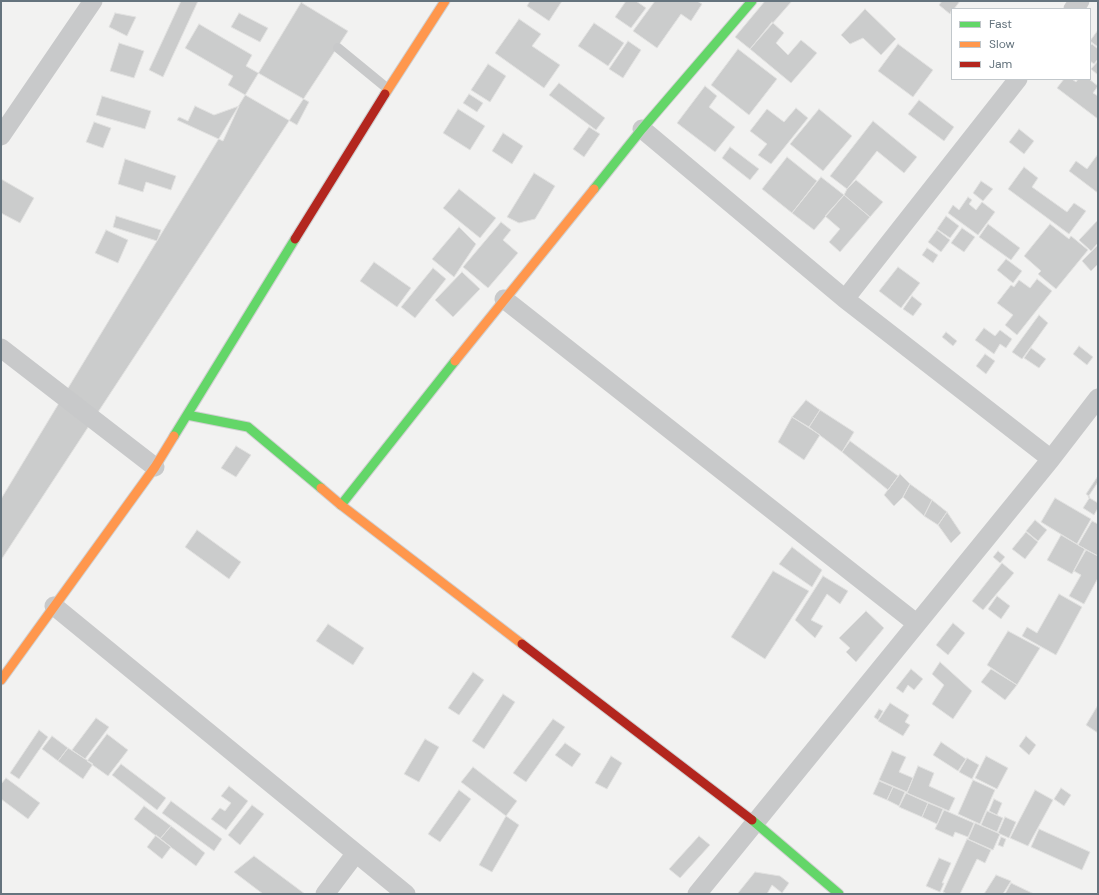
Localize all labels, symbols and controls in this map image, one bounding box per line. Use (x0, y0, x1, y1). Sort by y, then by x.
legend (951, 8, 1091, 80)
text: Fast (989, 16, 1012, 32)
text: Slow (989, 36, 1015, 52)
text: Jam (989, 56, 1012, 72)

